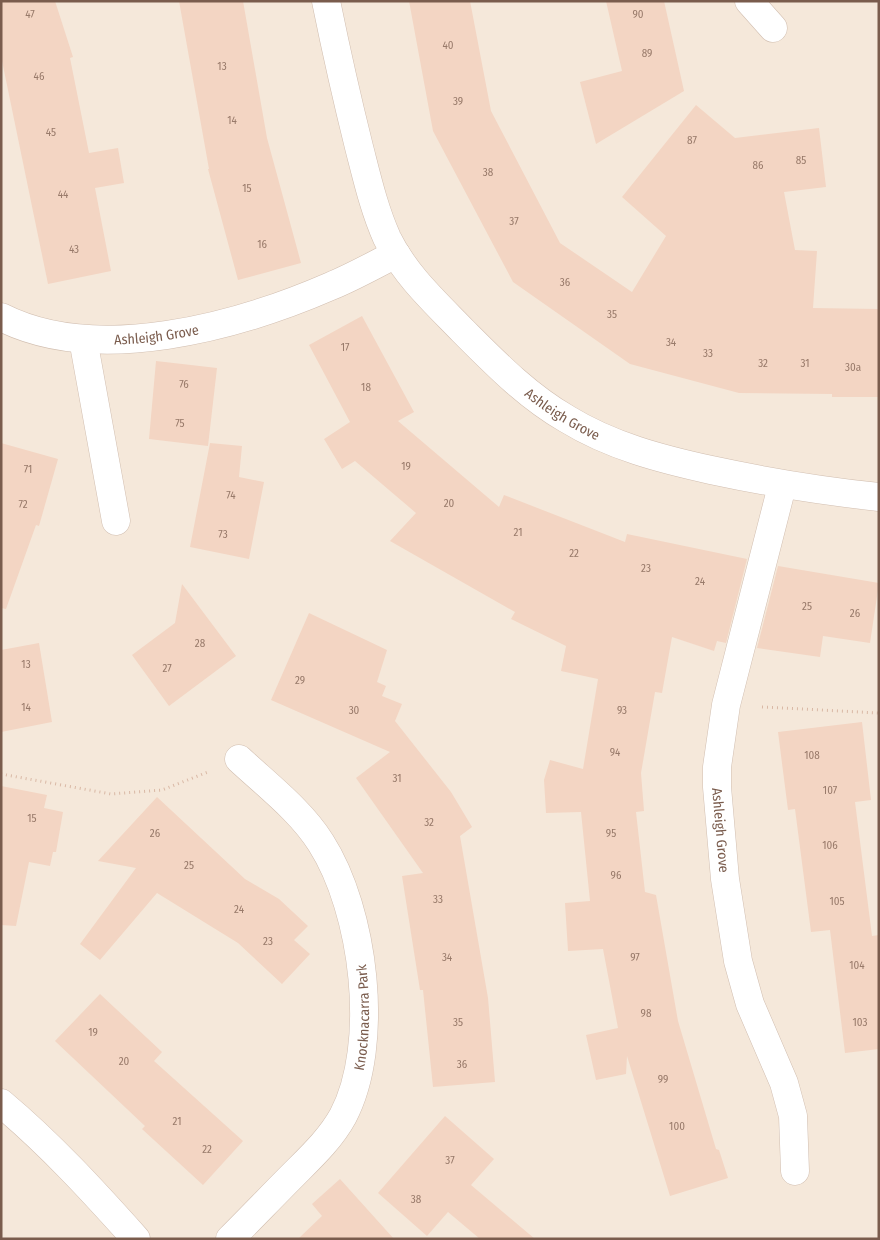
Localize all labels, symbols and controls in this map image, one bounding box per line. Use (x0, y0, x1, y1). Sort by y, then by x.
house number: 47 (25, 8, 35, 21)
house number: 90 (632, 8, 644, 21)
house number: 40 (442, 39, 454, 52)
house number: 89 (642, 47, 652, 60)
house number: 13 (217, 60, 227, 73)
house number: 46 (34, 70, 45, 83)
house number: 39 (453, 95, 463, 108)
house number: 14 (227, 114, 237, 127)
house number: 45 (46, 126, 56, 139)
house number: 87 (687, 134, 697, 147)
house number: 85 (796, 154, 806, 167)
house number: 86 (753, 159, 764, 172)
house number: 38 (483, 166, 494, 179)
house number: 15 (242, 182, 252, 195)
house number: 44 (58, 188, 69, 201)
house number: 37 (509, 215, 519, 228)
house number: 16 (257, 238, 267, 251)
house number: 43 (69, 243, 79, 256)
house number: 36 (560, 276, 571, 289)
house number: 35 (607, 308, 617, 321)
street label: Ashleigh Grove (114, 321, 200, 349)
house number: 34 (666, 336, 677, 349)
house number: 17 (341, 341, 350, 354)
house number: 33 (703, 347, 713, 360)
house number: 32 (758, 357, 768, 370)
house number: 31 (801, 357, 810, 370)
house number: 30a (845, 361, 861, 374)
house number: 76 (179, 378, 189, 391)
house number: 18 (361, 381, 371, 394)
street label: Ashleigh Grove (521, 385, 602, 444)
house number: 75 (175, 417, 185, 430)
house number: 19 (401, 460, 411, 473)
house number: 71 (24, 463, 32, 476)
house number: 74 (226, 489, 236, 502)
house number: 20 (444, 497, 455, 510)
house number: 72 (18, 498, 28, 511)
house number: 21 (514, 526, 522, 539)
house number: 73 (218, 528, 228, 541)
house number: 22 (569, 547, 579, 560)
house number: 23 (641, 562, 651, 575)
house number: 24 (695, 575, 706, 588)
house number: 25 (802, 600, 812, 613)
house number: 26 (850, 607, 861, 620)
house number: 28 (195, 637, 206, 650)
house number: 13 (21, 658, 31, 671)
house number: 27 (162, 662, 172, 675)
house number: 29 (295, 674, 305, 687)
house number: 14 (21, 701, 31, 714)
house number: 30 (349, 704, 360, 717)
house number: 93 (617, 704, 627, 717)
house number: 94 (610, 746, 621, 759)
house number: 108 (804, 749, 820, 762)
house number: 31 (393, 772, 402, 785)
house number: 107 (823, 784, 838, 797)
street label: Ashleigh Grove (708, 787, 732, 873)
house number: 15 (27, 812, 37, 825)
house number: 32 (424, 816, 434, 829)
house number: 26 (150, 827, 161, 840)
house number: 95 (606, 827, 616, 840)
house number: 106 (822, 839, 838, 852)
house number: 25 (184, 859, 194, 872)
house number: 96 (611, 869, 622, 882)
house number: 33 (433, 893, 443, 906)
house number: 105 (829, 895, 845, 908)
house number: 24 (234, 903, 245, 916)
house number: 23 (263, 935, 273, 948)
house number: 34 (442, 951, 453, 964)
house number: 97 (630, 951, 640, 964)
house number: 104 (849, 959, 865, 972)
street label: Knocknacarra Park (351, 963, 373, 1072)
house number: 98 (641, 1007, 652, 1020)
house number: 35 (453, 1016, 463, 1029)
house number: 103 (853, 1016, 867, 1029)
house number: 19 (88, 1026, 98, 1039)
house number: 20 (119, 1055, 130, 1068)
house number: 36 (457, 1058, 468, 1071)
house number: 99 (658, 1073, 668, 1086)
house number: 21 (173, 1115, 181, 1128)
house number: 100 (669, 1120, 685, 1133)
house number: 22 (202, 1143, 212, 1156)
house number: 37 (445, 1154, 455, 1167)
house number: 38 (411, 1193, 422, 1206)

